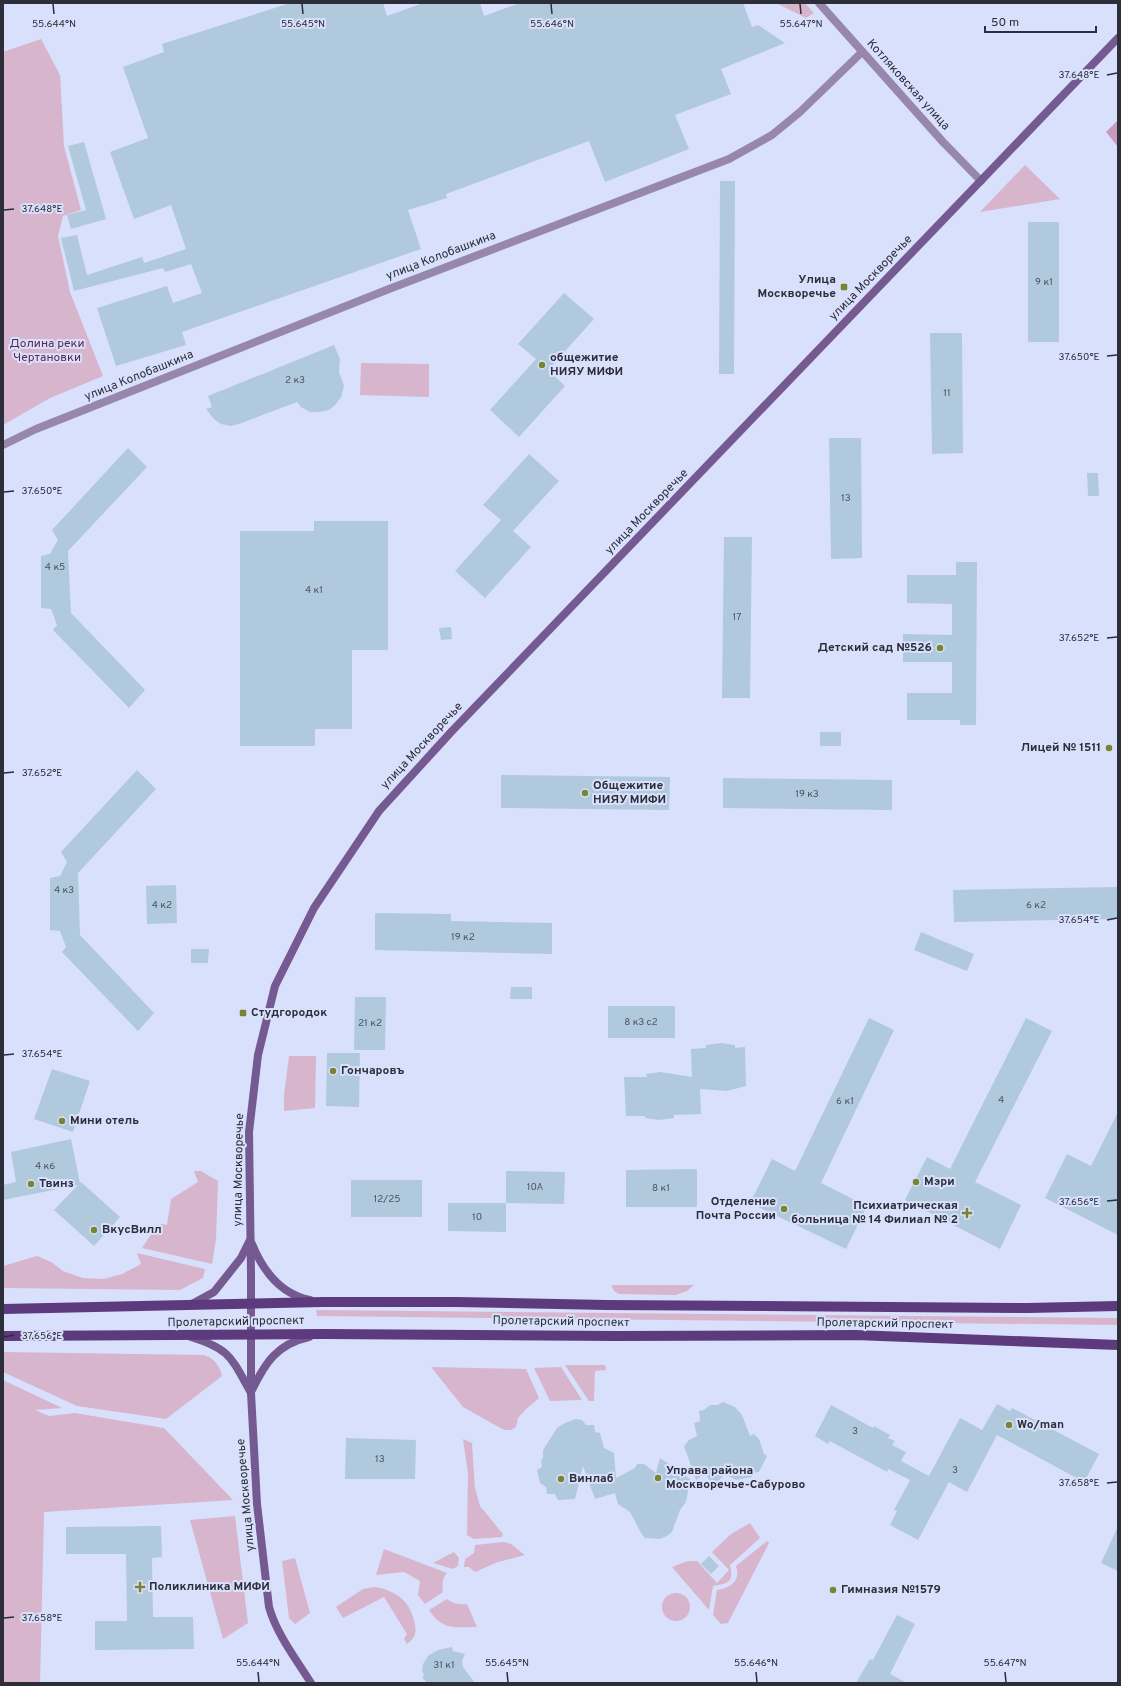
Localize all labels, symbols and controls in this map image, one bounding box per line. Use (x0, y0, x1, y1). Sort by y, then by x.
scale bar (985, 8, 1096, 34)
text: 50 m (991, 15, 1019, 31)
text: 55.644°N (32, 18, 76, 31)
text: 55.645°N (281, 18, 325, 31)
text: 55.646°N (530, 18, 574, 31)
text: 55.647°N (779, 18, 823, 31)
street label: Котляковская улица (863, 36, 953, 134)
text: 37.648°E (1059, 69, 1099, 82)
text: 37.648°E (22, 203, 62, 216)
street label: улица Колобашкина (384, 228, 498, 284)
street label: улица Москворечье (826, 232, 916, 324)
place label: Улица Москворечье (757, 272, 836, 302)
house number: 9 к1 (1035, 276, 1053, 289)
marker: Улица Москворечье (839, 282, 849, 292)
park label: Долина реки Чертановки (9, 336, 85, 366)
street label: улица Колобашкина (82, 347, 196, 405)
place label: общежитие НИЯУ МИФИ (550, 350, 623, 380)
text: 37.650°E (1058, 351, 1100, 364)
marker: общежитие НИЯУ МИФИ (537, 360, 547, 370)
house number: 2 к3 (285, 374, 305, 387)
house number: 11 (943, 387, 951, 400)
street label: улица Москворечье (602, 466, 692, 558)
text: 37.650°E (21, 485, 63, 498)
house number: 13 (841, 492, 851, 505)
house number: 4 к5 (45, 561, 65, 574)
house number: 4 к1 (305, 584, 323, 597)
house number: 17 (733, 611, 741, 624)
text: 37.652°E (1059, 632, 1099, 645)
place label: Детский сад №526 (818, 640, 932, 656)
marker: Детский сад №526 (935, 643, 945, 653)
street label: улица Москворечье (377, 699, 467, 793)
place label: Лицей № 1511 (1021, 740, 1101, 756)
marker: Лицей № 1511 (1104, 743, 1114, 753)
text: 37.652°E (22, 767, 62, 780)
place label: Общежитие НИЯУ МИФИ (593, 778, 666, 808)
marker: Общежитие НИЯУ МИФИ (580, 788, 590, 798)
house number: 19 к3 (795, 788, 819, 801)
house number: 4 к3 (54, 884, 74, 897)
house number: 4 к2 (152, 899, 172, 912)
house number: 6 к2 (1026, 899, 1046, 912)
text: 37.654°E (1058, 914, 1100, 927)
house number: 19 к2 (451, 931, 475, 944)
place label: Студгородок (251, 1005, 327, 1021)
marker: Студгородок (238, 1008, 248, 1018)
house number: 8 к3 с2 (624, 1016, 658, 1029)
house number: 21 к2 (358, 1017, 382, 1030)
text: 37.654°E (21, 1048, 63, 1061)
place label: Гончаровъ (341, 1063, 405, 1079)
marker: Гончаровъ (328, 1066, 338, 1076)
house number: 4 (998, 1094, 1004, 1107)
house number: 6 к1 (836, 1095, 854, 1108)
place label: Мини отель (70, 1113, 139, 1129)
street label: улица Москворечье (230, 1113, 248, 1227)
marker: Мини отель (57, 1116, 67, 1126)
house number: 4 к6 (35, 1160, 55, 1173)
place label: Мэри (924, 1174, 955, 1190)
place label: Твинз (39, 1176, 74, 1192)
marker: Мэри (911, 1177, 921, 1187)
marker: Твинз (26, 1179, 36, 1189)
house number: 10А (527, 1181, 544, 1194)
house number: 8 к1 (652, 1182, 670, 1195)
house number: 12/25 (373, 1193, 401, 1206)
place label: Отделение Почта России (696, 1194, 776, 1224)
text: 37.656°E (1059, 1196, 1099, 1209)
place label: Психиатрическая больница № 14 Филиал № 2 (791, 1198, 958, 1228)
marker: Отделение Почта России (779, 1204, 789, 1214)
marker: Психиатрическая больница № 14 Филиал № 2 (961, 1207, 973, 1219)
house number: 10 (472, 1211, 482, 1224)
place label: ВкусВилл (102, 1222, 162, 1238)
marker: ВкусВилл (89, 1225, 99, 1235)
street label: Пролетарский проспект (167, 1313, 305, 1331)
street label: Пролетарский проспект (492, 1313, 630, 1331)
street label: Пролетарский проспект (816, 1315, 954, 1333)
text: 37.656°E (22, 1330, 62, 1343)
place label: Wo/man (1017, 1417, 1064, 1433)
marker: Wo/man (1004, 1420, 1014, 1430)
house number: 3 (852, 1425, 858, 1438)
street label: улица Москворечье (233, 1438, 259, 1552)
house number: 13 (375, 1453, 385, 1466)
place label: Управа района Москворечье-Сабурово (666, 1463, 806, 1493)
house number: 3 (952, 1464, 958, 1477)
place label: Винлаб (569, 1471, 614, 1487)
marker: Управа района Москворечье-Сабурово (653, 1473, 663, 1483)
marker: Винлаб (556, 1474, 566, 1484)
text: 37.658°E (1059, 1477, 1099, 1490)
place label: Поликлиника МИФИ (149, 1579, 270, 1595)
marker: Поликлиника МИФИ (134, 1581, 146, 1593)
place label: Гимназия №1579 (841, 1582, 941, 1598)
marker: Гимназия №1579 (828, 1585, 838, 1595)
text: 37.658°E (22, 1612, 62, 1625)
text: 55.644°N (236, 1657, 280, 1670)
text: 55.645°N (485, 1657, 529, 1670)
text: 55.646°N (734, 1657, 778, 1670)
text: 55.647°N (983, 1657, 1027, 1670)
house number: 31 к1 (433, 1659, 455, 1672)

